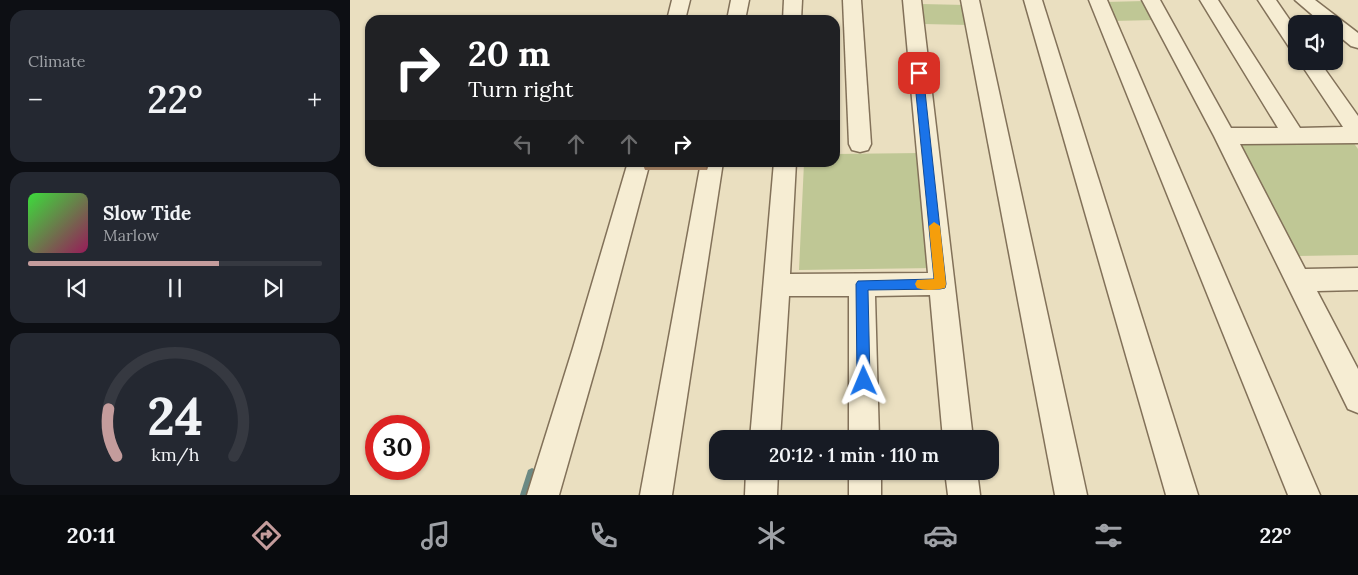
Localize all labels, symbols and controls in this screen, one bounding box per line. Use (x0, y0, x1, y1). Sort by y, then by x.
map controls (1288, 15, 1343, 70)
button: sound (1288, 15, 1343, 70)
text: 20 m (468, 31, 550, 76)
icon: right (385, 35, 450, 100)
text: Climate (28, 51, 85, 71)
pin (898, 52, 940, 94)
icon: arrive (905, 59, 933, 87)
text: 22° (147, 75, 203, 123)
text: Turn right (468, 75, 573, 103)
text: − (28, 82, 43, 118)
text: + (307, 82, 322, 118)
icon: left (509, 130, 537, 158)
icon: ahead (562, 130, 590, 158)
icon: ahead (615, 130, 643, 158)
icon: right (668, 130, 696, 158)
text: Slow Tide (103, 201, 191, 225)
text: Marlow (103, 225, 159, 245)
icon: previous (63, 274, 91, 302)
icon: pause (161, 274, 189, 302)
icon: next (259, 274, 287, 302)
position arrow (837, 354, 889, 406)
text: 24 (147, 383, 203, 449)
speed limit sign: 30 (365, 415, 430, 480)
text: km/h (151, 443, 199, 466)
text: 20:12 · 1 min · 110 m (769, 443, 939, 467)
icon: directions (249, 518, 284, 553)
icon: music (418, 518, 453, 553)
icon: phone (586, 518, 621, 553)
icon: climate (754, 518, 789, 553)
icon: car (923, 518, 958, 553)
icon: filters (1091, 518, 1126, 553)
text: 20:11 (67, 521, 116, 549)
text: 22° (1259, 521, 1291, 549)

